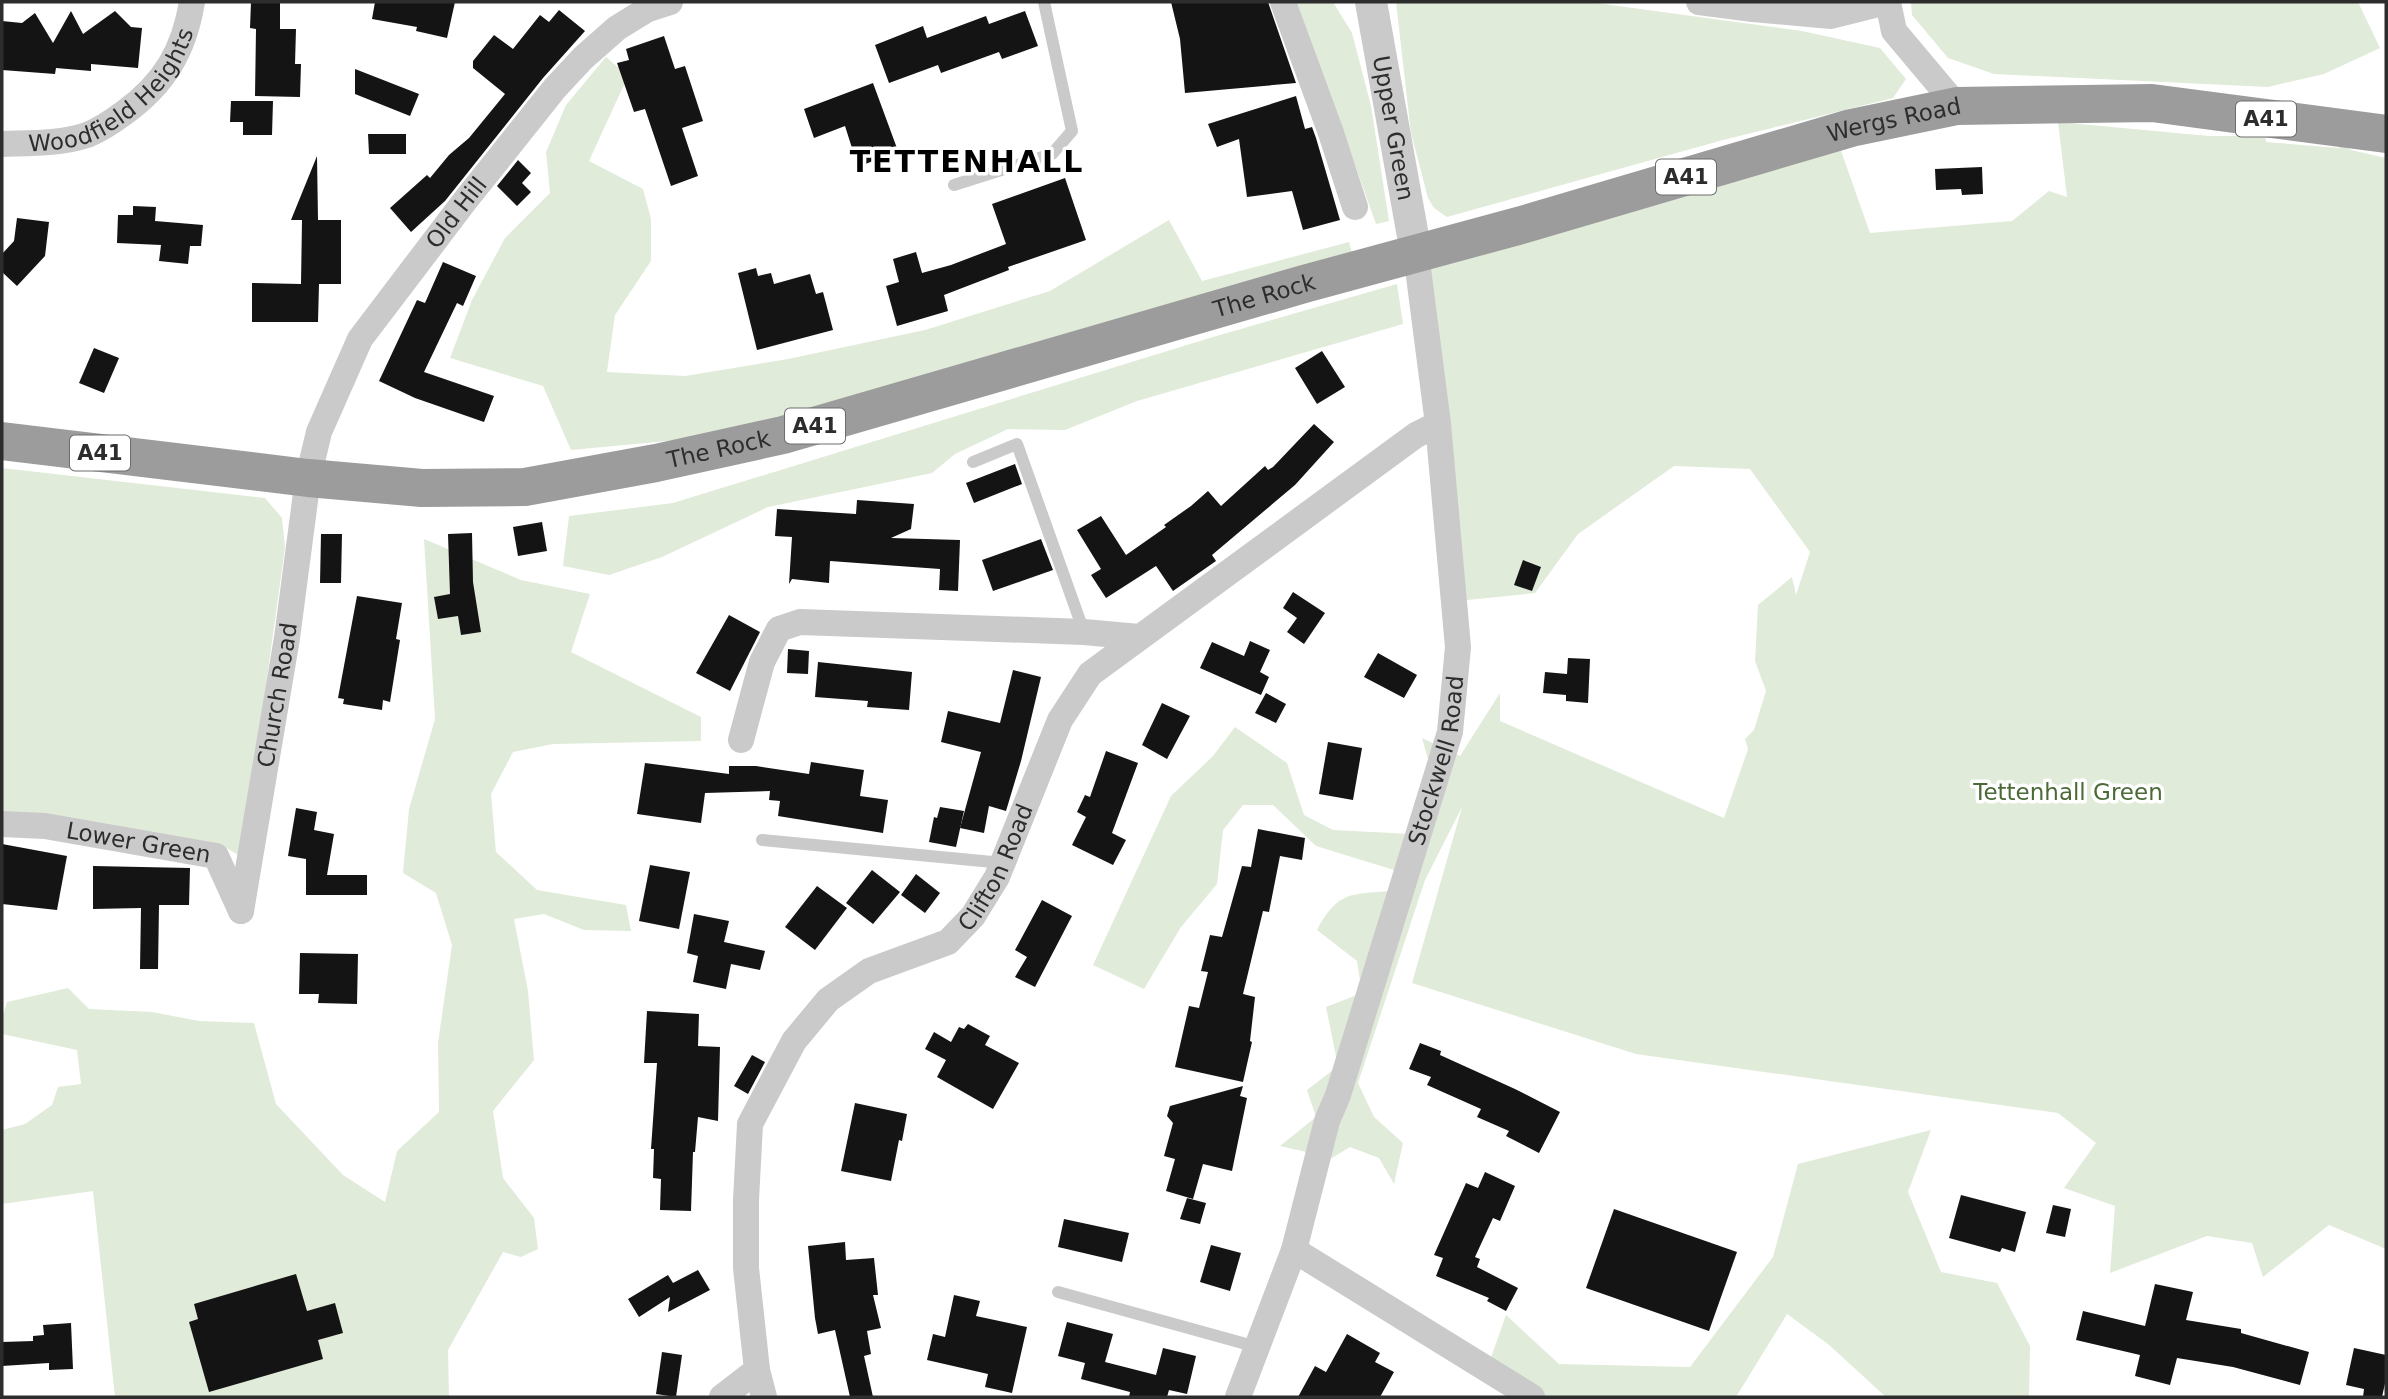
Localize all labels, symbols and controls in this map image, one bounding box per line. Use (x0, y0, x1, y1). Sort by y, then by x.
street label: Woodfield Heights (28, 25, 198, 156)
street label: Upper Green (1368, 54, 1419, 202)
street label: Wergs Road (1824, 93, 1963, 147)
road number: A41 (2236, 102, 2296, 136)
district label: TETTENHALL (850, 144, 1084, 179)
road number: A41 (1656, 160, 1716, 194)
street label: Old Hill (421, 172, 492, 253)
street label: The Rock (1209, 268, 1319, 323)
road number: A41 (785, 408, 845, 444)
street label: The Rock (664, 425, 773, 473)
road number: A41 (70, 435, 130, 470)
street label: Church Road (252, 621, 302, 769)
street label: Stockwell Road (1403, 674, 1468, 848)
park label: Tettenhall Green (1972, 779, 2163, 805)
street label: Clifton Road (953, 800, 1038, 936)
street label: Lower Green (64, 817, 213, 868)

